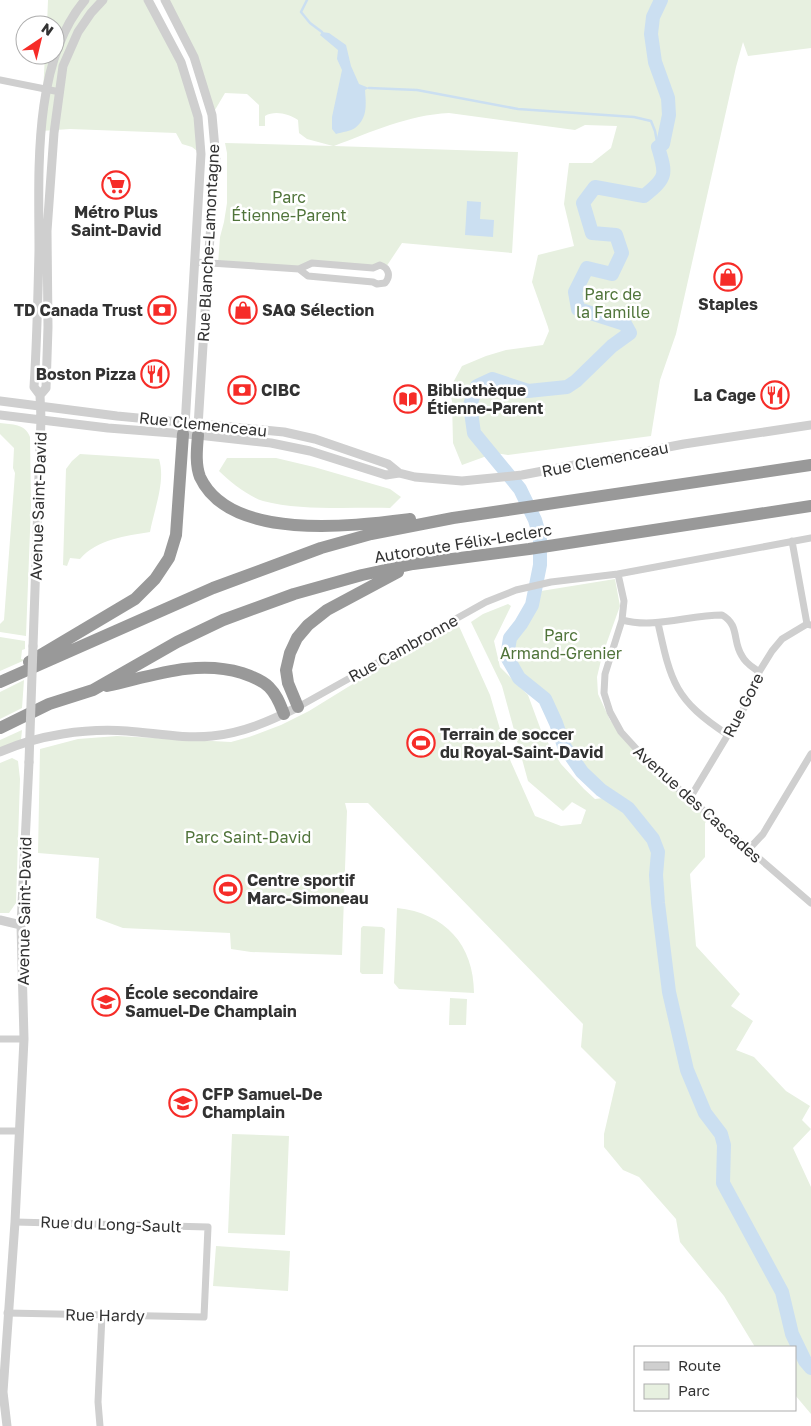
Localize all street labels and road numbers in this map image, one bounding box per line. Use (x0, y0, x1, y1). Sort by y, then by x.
street label: Rue Blanche-Lamontagne (193, 143, 223, 343)
street label: Rue Clemenceau (138, 407, 268, 441)
street label: Avenue Saint-David (25, 431, 51, 581)
street label: Rue Clemenceau (540, 437, 670, 481)
street label: Autoroute Félix-Leclerc (373, 519, 553, 567)
street label: Rue Cambronne (345, 610, 461, 686)
street label: Rue Gore (718, 669, 768, 741)
street label: Avenue des Cascades (630, 741, 766, 867)
street label: Avenue Saint-David (13, 836, 35, 986)
street label: Rue du Long-Sault (40, 1212, 182, 1236)
street label: Rue Hardy (65, 1304, 145, 1326)

